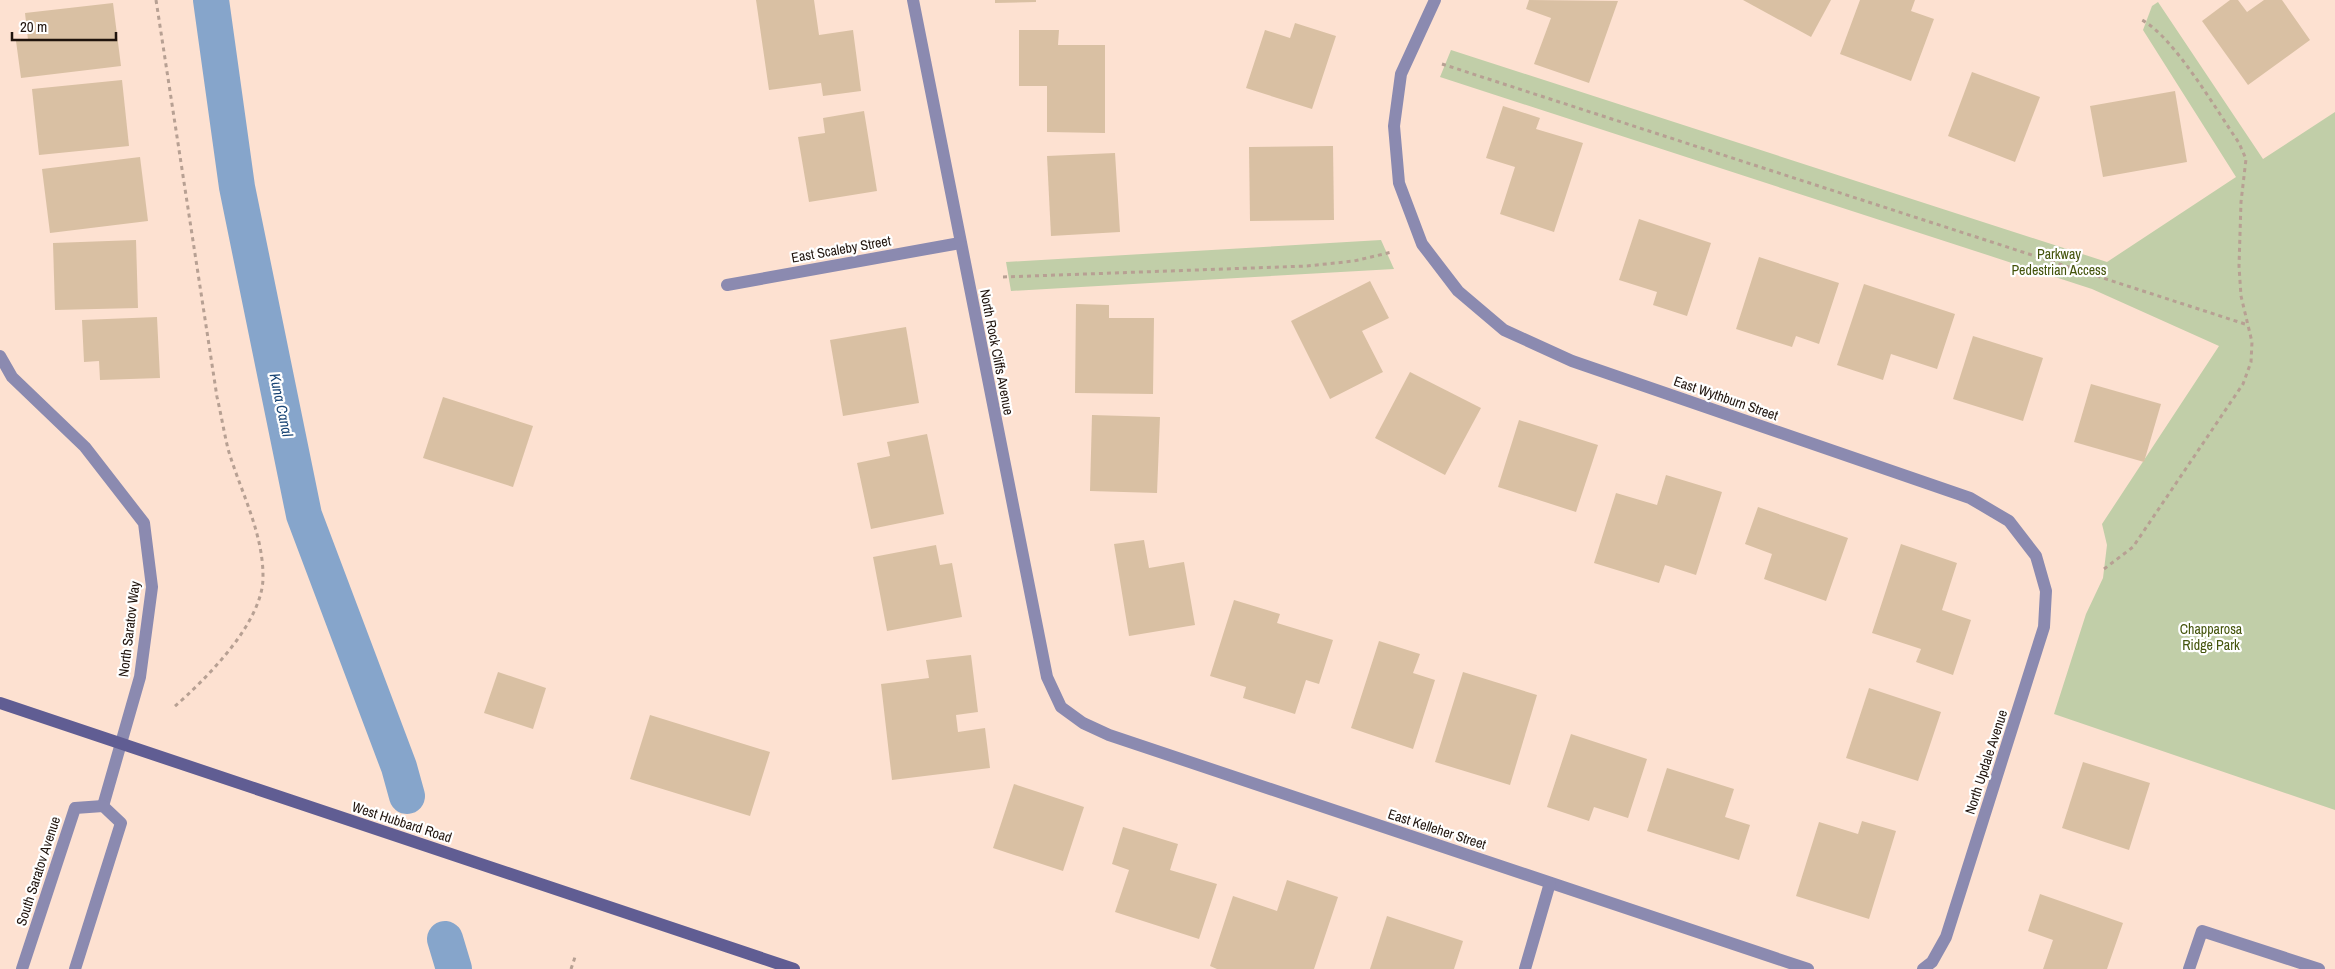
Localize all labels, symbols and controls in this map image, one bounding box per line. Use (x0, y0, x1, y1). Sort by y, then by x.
scale bar (12, 10, 116, 42)
text: 20 m (20, 16, 47, 37)
street label: East Scaleby Street (790, 231, 892, 267)
park label: Parkway Pedestrian Access (2011, 245, 2107, 279)
street label: North Rock Cliffs Avenue (976, 288, 1018, 416)
water label: Kuna Canal (265, 371, 298, 439)
street label: East Wythburn Street (1672, 372, 1780, 424)
street label: North Saratov Way (114, 580, 144, 678)
park label: Chapparosa Ridge Park (2180, 620, 2243, 654)
street label: North Updale Avenue (1961, 707, 2011, 817)
street label: West Hubbard Road (350, 797, 454, 847)
street label: East Kelleher Street (1386, 805, 1488, 853)
street label: South Saratov Avenue (12, 814, 64, 928)

